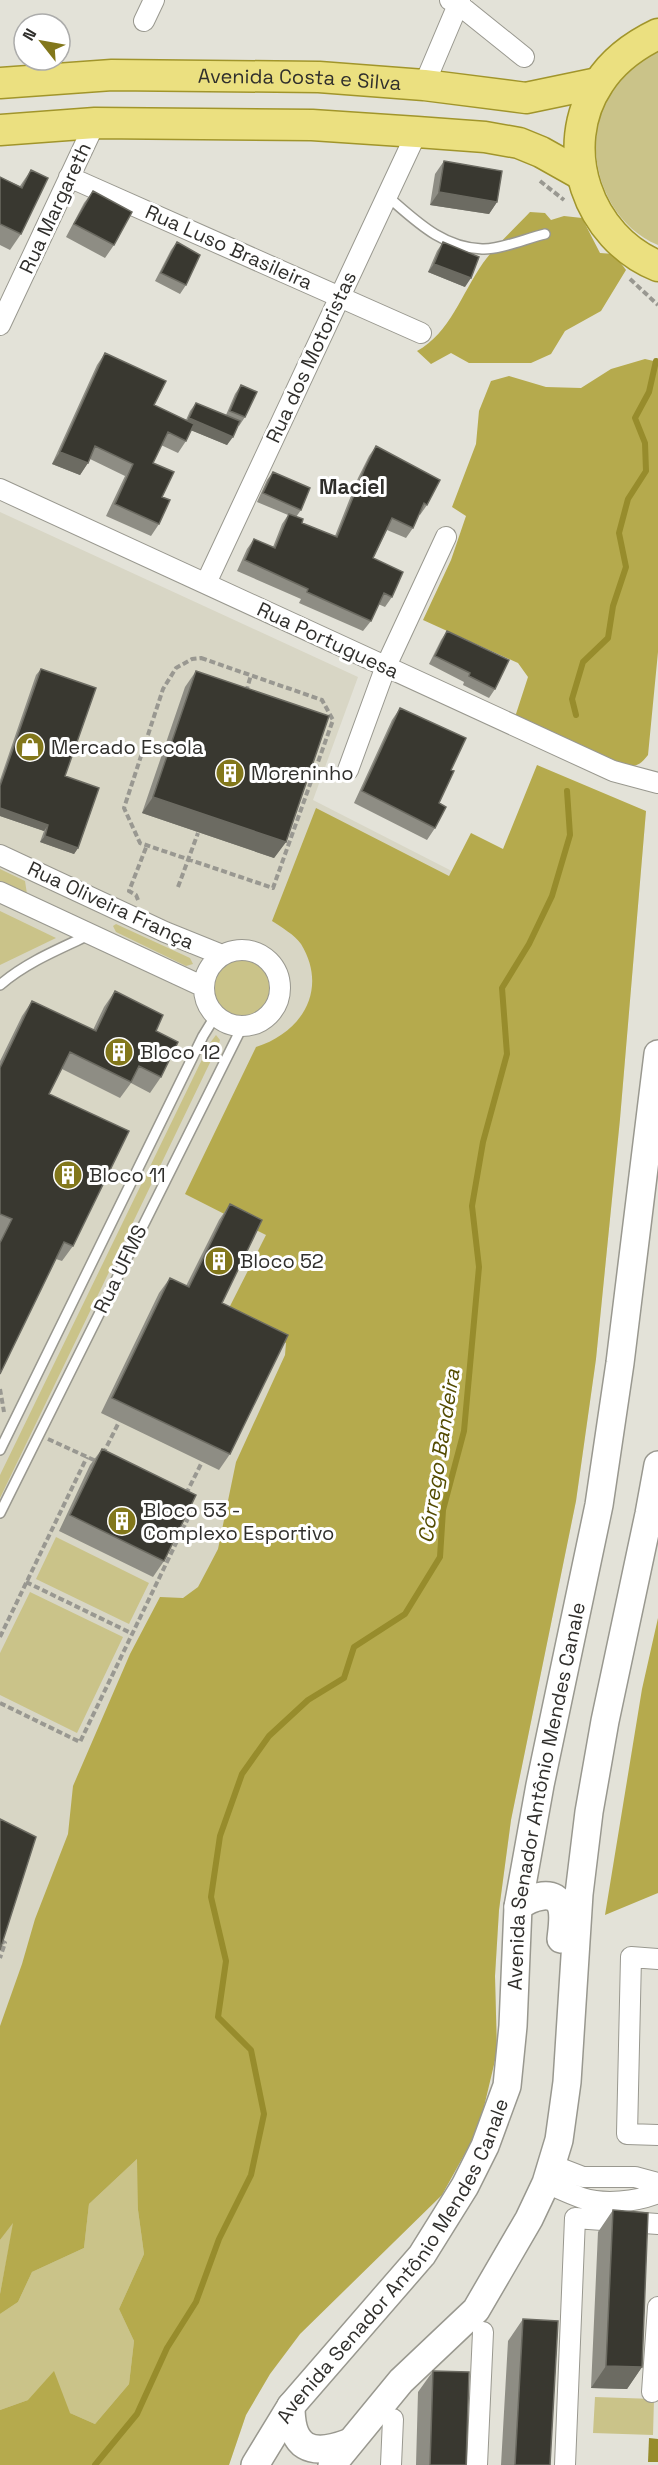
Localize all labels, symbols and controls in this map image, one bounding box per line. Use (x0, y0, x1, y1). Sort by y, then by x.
north arrow (12, 12, 72, 72)
text: N (18, 25, 41, 45)
street label: Avenida Costa e Silva (198, 63, 402, 96)
street label: Rua Margareth (13, 138, 97, 278)
street label: Rua Luso Brasileira (141, 198, 317, 296)
street label: Rua dos Motoristas (260, 267, 362, 447)
district label: Maciel (319, 473, 385, 500)
street label: Rua Portuguesa (253, 596, 403, 684)
shop icon: Mercado Escola (14, 731, 46, 763)
place label: Mercado Escola (51, 734, 203, 760)
building icon: Moreninho (214, 757, 246, 789)
place label: Moreninho (251, 760, 354, 786)
street label: Rua Oliveira França (24, 855, 198, 955)
building icon: Bloco 12 (103, 1036, 135, 1068)
place label: Bloco 12 (140, 1039, 220, 1065)
building icon: Bloco 11 (52, 1159, 84, 1191)
place label: Bloco 11 (89, 1162, 166, 1188)
street label: Rua UFMS (87, 1221, 153, 1317)
building icon: Bloco 52 (203, 1245, 235, 1277)
place label: Bloco 52 (240, 1248, 324, 1274)
water label: Córrego Bandeira (411, 1366, 466, 1545)
place label: Bloco 53 - Complexo Esportivo (143, 1497, 334, 1546)
building icon: Bloco 53 - Complexo Esportivo (106, 1505, 138, 1537)
street label: Avenida Senador Antônio Mendes Canale (502, 1600, 591, 1991)
street label: Avenida Senador Antônio Mendes Canale (271, 2095, 514, 2428)

